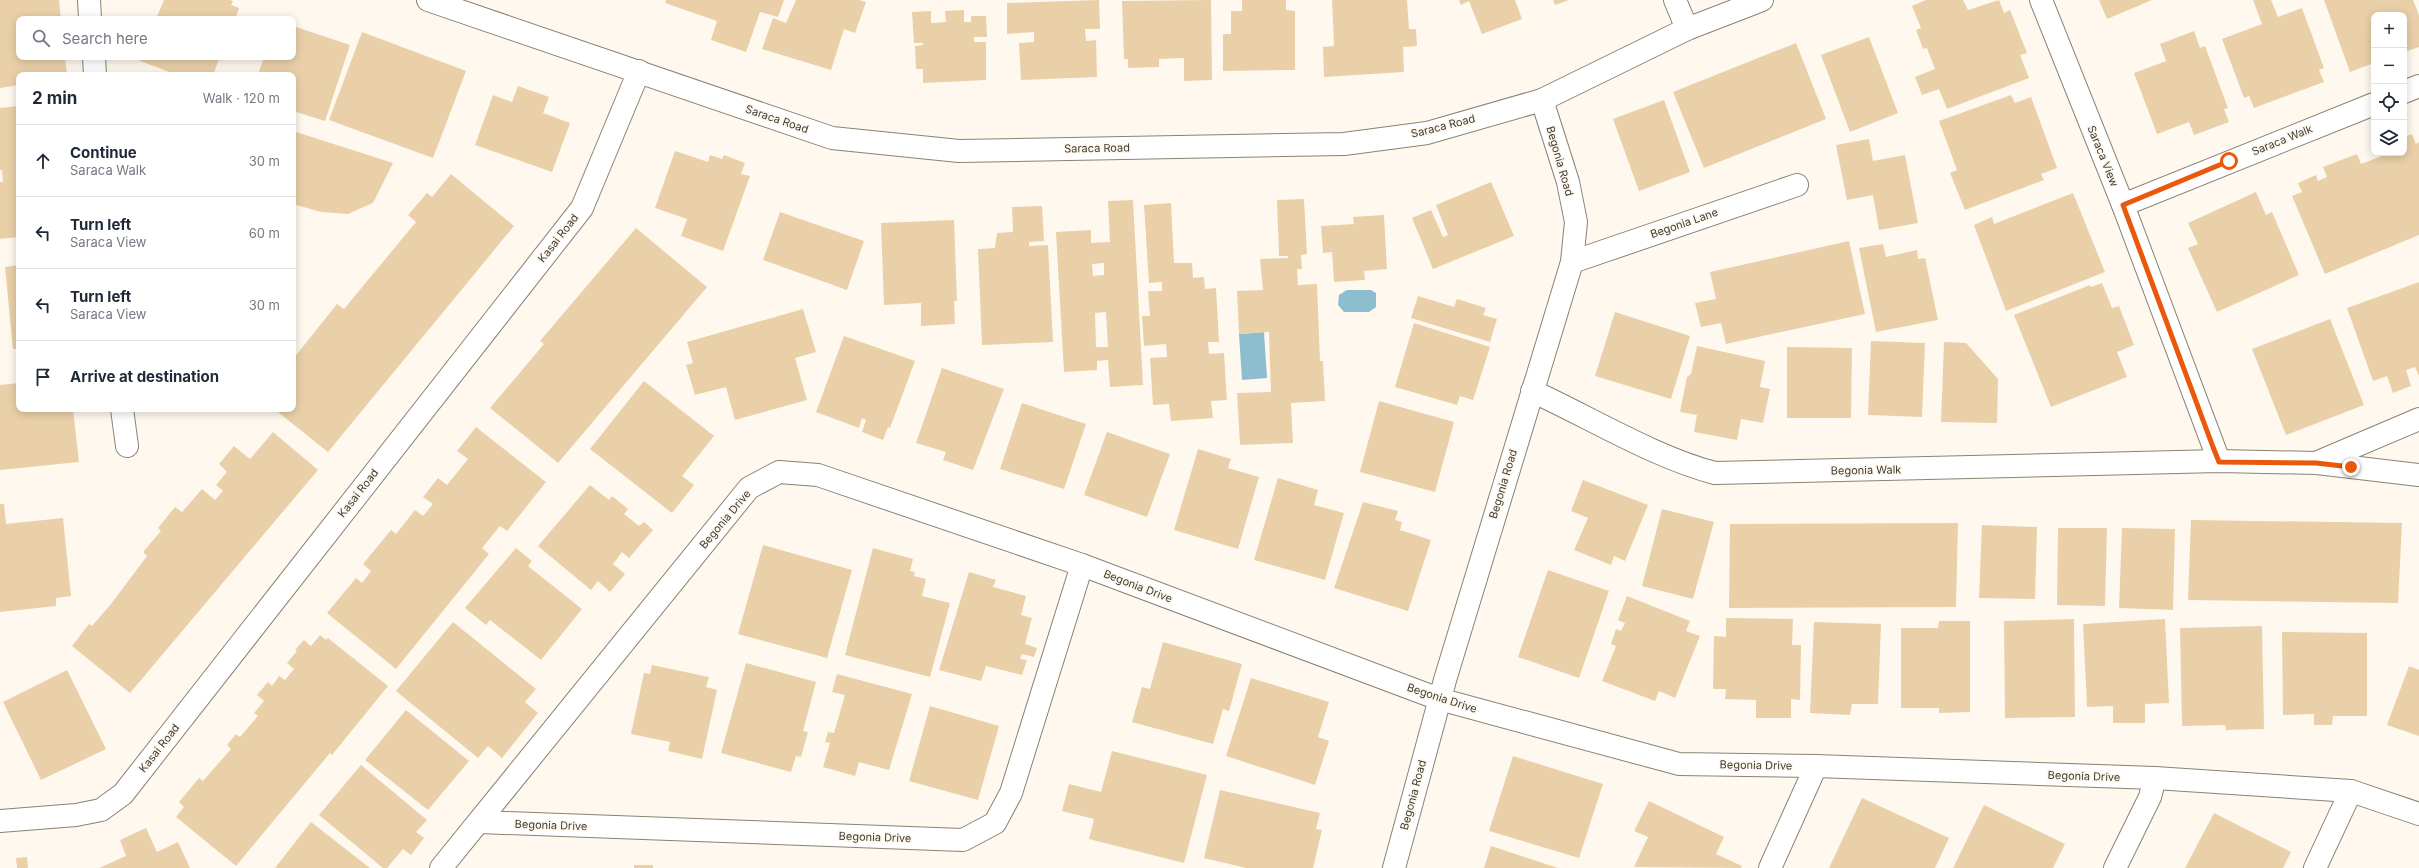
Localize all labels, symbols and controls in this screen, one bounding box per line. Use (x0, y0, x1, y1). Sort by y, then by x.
map controls (2371, 12, 2407, 156)
button: + (2371, 12, 2407, 48)
search box (16, 16, 296, 60)
icon: search (30, 27, 52, 49)
text: Search here (62, 29, 148, 48)
button: − (2371, 48, 2407, 84)
button: locate (2371, 84, 2407, 120)
text: 2 min (32, 88, 77, 108)
text: Walk · 120 m (203, 90, 280, 106)
street label: Saraca Road (744, 102, 810, 136)
street label: Saraca Road (1409, 111, 1477, 141)
button: layers (2371, 120, 2407, 156)
street label: Saraca Walk (2250, 121, 2314, 159)
street label: Saraca View (2084, 123, 2122, 189)
street label: Begonia Road (1543, 125, 1577, 197)
street label: Saraca Road (1064, 140, 1130, 156)
text: Continue (70, 143, 137, 162)
icon: ahead (32, 150, 54, 172)
route start (2220, 152, 2238, 170)
text: 30 m (249, 153, 280, 169)
text: Saraca Walk (70, 162, 146, 178)
street label: Begonia Lane (1648, 205, 1720, 241)
street label: Kasai Road (535, 211, 581, 265)
text: Turn left (70, 215, 131, 234)
icon: left (32, 222, 54, 244)
text: 60 m (249, 225, 280, 241)
text: Saraca View (70, 234, 146, 250)
text: Turn left (70, 287, 131, 306)
icon: left (32, 294, 54, 316)
text: 30 m (249, 297, 280, 313)
text: Saraca View (70, 306, 146, 322)
icon: arrive (32, 366, 54, 388)
text: Arrive at destination (70, 367, 219, 386)
street label: Begonia Road (1486, 448, 1520, 520)
route end (2342, 458, 2360, 476)
street label: Begonia Walk (1831, 462, 1901, 478)
street label: Kasai Road (335, 466, 381, 520)
street label: Begonia Drive (696, 487, 754, 551)
street label: Begonia Drive (1102, 566, 1174, 606)
street label: Begonia Drive (1405, 680, 1479, 716)
street label: Kasai Road (136, 721, 182, 775)
street label: Begonia Drive (1720, 757, 1792, 773)
street label: Begonia Road (1397, 758, 1429, 832)
street label: Begonia Drive (2047, 768, 2121, 784)
street label: Begonia Drive (514, 817, 588, 833)
street label: Begonia Drive (838, 829, 912, 845)

